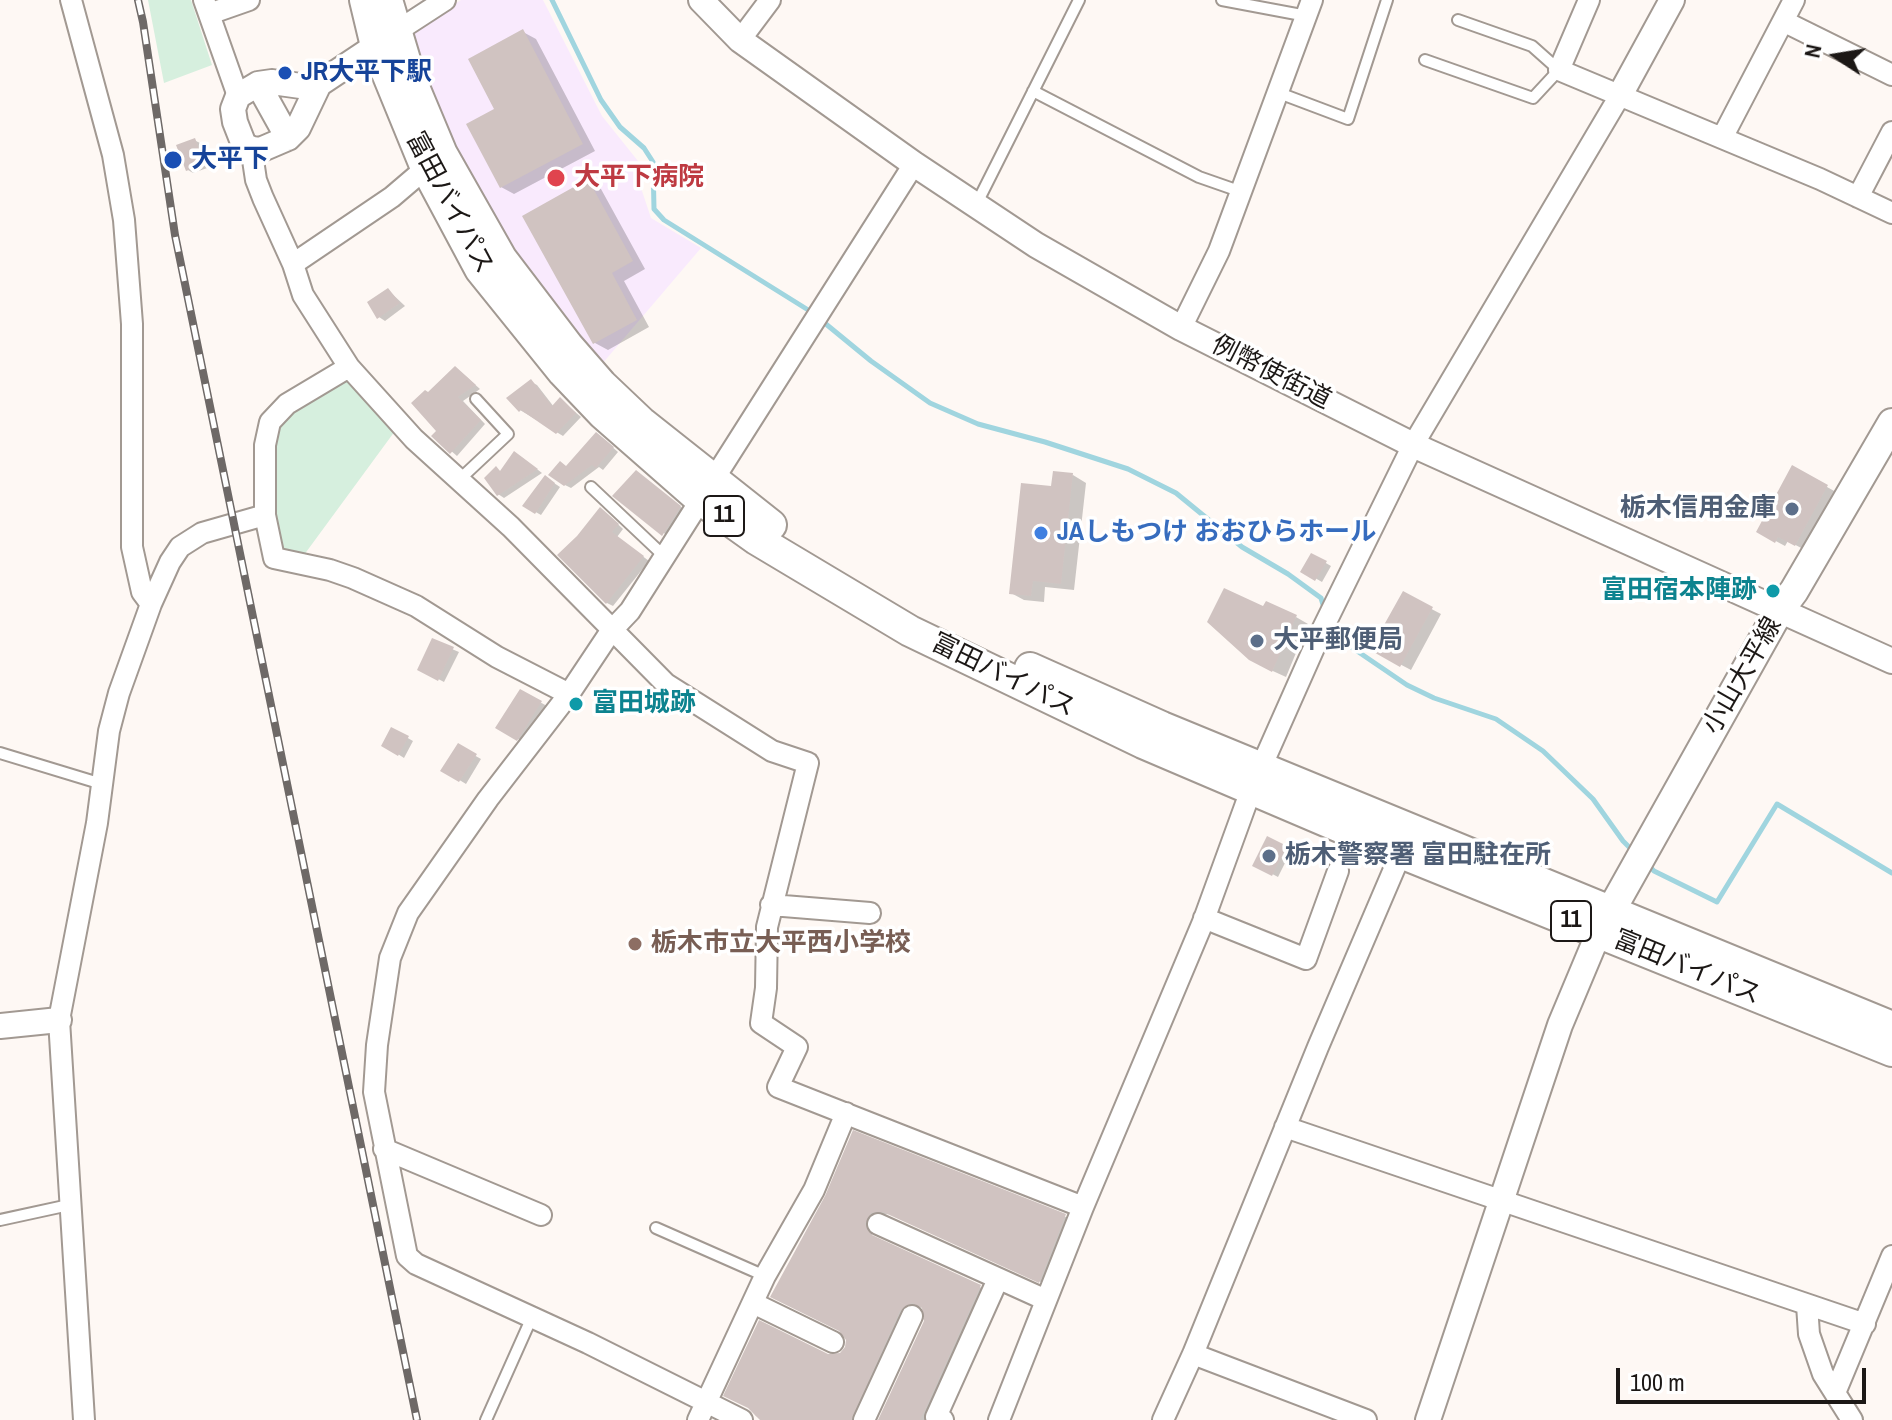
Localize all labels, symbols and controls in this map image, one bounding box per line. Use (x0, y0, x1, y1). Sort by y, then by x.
north arrow (1796, 16, 1876, 96)
text: N (1796, 42, 1829, 61)
place label: JR大平下駅 (301, 57, 432, 89)
marker: JR大平下駅 (276, 64, 294, 82)
street label: 富田バイパス (399, 127, 499, 279)
place label: 大平下 (191, 144, 269, 176)
marker: 大平下 (162, 149, 184, 171)
place label: 大平下病院 (574, 162, 704, 194)
marker: 大平下病院 (545, 167, 567, 189)
street label: 例幣使街道 (1206, 330, 1336, 416)
place label: 栃木信用金庫 (1620, 493, 1776, 525)
road number: 11 (704, 496, 744, 536)
marker: 栃木信用金庫 (1783, 500, 1801, 518)
place label: JAしもつけ おおひらホール (1057, 517, 1376, 549)
marker: JAしもつけ おおひらホール (1032, 524, 1050, 542)
place label: 富田宿本陣跡 (1601, 575, 1757, 607)
marker: 富田宿本陣跡 (1764, 582, 1782, 600)
street label: 小山大平線 (1697, 612, 1789, 740)
place label: 大平郵便局 (1273, 625, 1403, 657)
street label: 富田バイパス (926, 628, 1080, 724)
marker: 大平郵便局 (1248, 632, 1266, 650)
place label: 富田城跡 (592, 688, 696, 720)
marker: 富田城跡 (567, 695, 585, 713)
place label: 栃木警察署 富田駐在所 (1285, 840, 1551, 872)
marker: 栃木警察署 富田駐在所 (1260, 847, 1278, 865)
road number: 11 (1551, 901, 1591, 941)
street label: 富田バイパス (1609, 924, 1765, 1012)
place label: 栃木市立大平西小学校 (651, 928, 911, 960)
marker: 栃木市立大平西小学校 (626, 935, 644, 953)
scale bar (1620, 1352, 1870, 1402)
text: 100 m (1630, 1366, 1685, 1398)

